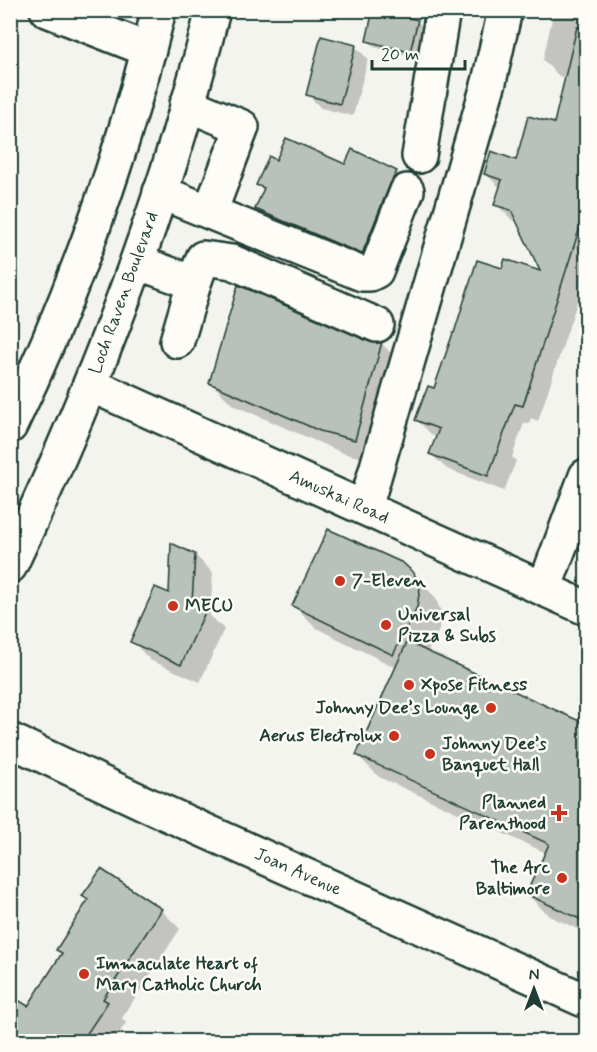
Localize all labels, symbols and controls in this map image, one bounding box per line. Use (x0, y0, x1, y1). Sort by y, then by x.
scale bar (372, 33, 465, 71)
text: 20 m (381, 43, 419, 67)
street label: Loch Raven Boulevard (83, 209, 165, 377)
street label: Amuskai Road (285, 464, 393, 530)
place label: 7-Eleven (352, 569, 427, 593)
marker: 7-Eleven (333, 574, 347, 588)
place label: MECU (185, 594, 233, 618)
marker: MECU (166, 599, 180, 613)
place label: Universal Pizza & Subs (398, 603, 496, 648)
marker: Universal Pizza & Subs (379, 618, 393, 632)
place label: Xpose Fitness (421, 673, 527, 697)
marker: Xpose Fitness (402, 678, 416, 692)
place label: Johnny Dee’s Lounge (316, 696, 480, 720)
marker: Johnny Dee’s Lounge (484, 701, 498, 715)
place label: Aerus Electrolux (259, 724, 382, 748)
marker: Aerus Electrolux (387, 729, 401, 743)
place label: Johnny Dee’s Banquet Hall (442, 732, 547, 777)
marker: Johnny Dee’s Banquet Hall (423, 747, 437, 761)
place label: Planned Parenthood (459, 791, 546, 836)
marker: Planned Parenthood (550, 804, 568, 822)
street label: Joan Avenue (251, 842, 345, 902)
place label: The Arc Baltimore (476, 856, 551, 901)
marker: The Arc Baltimore (555, 871, 569, 885)
place label: Immaculate Heart of Mary Catholic Church (96, 952, 262, 997)
north arrow (504, 959, 564, 1019)
text: N (529, 965, 539, 986)
marker: Immaculate Heart of Mary Catholic Church (77, 967, 91, 981)

